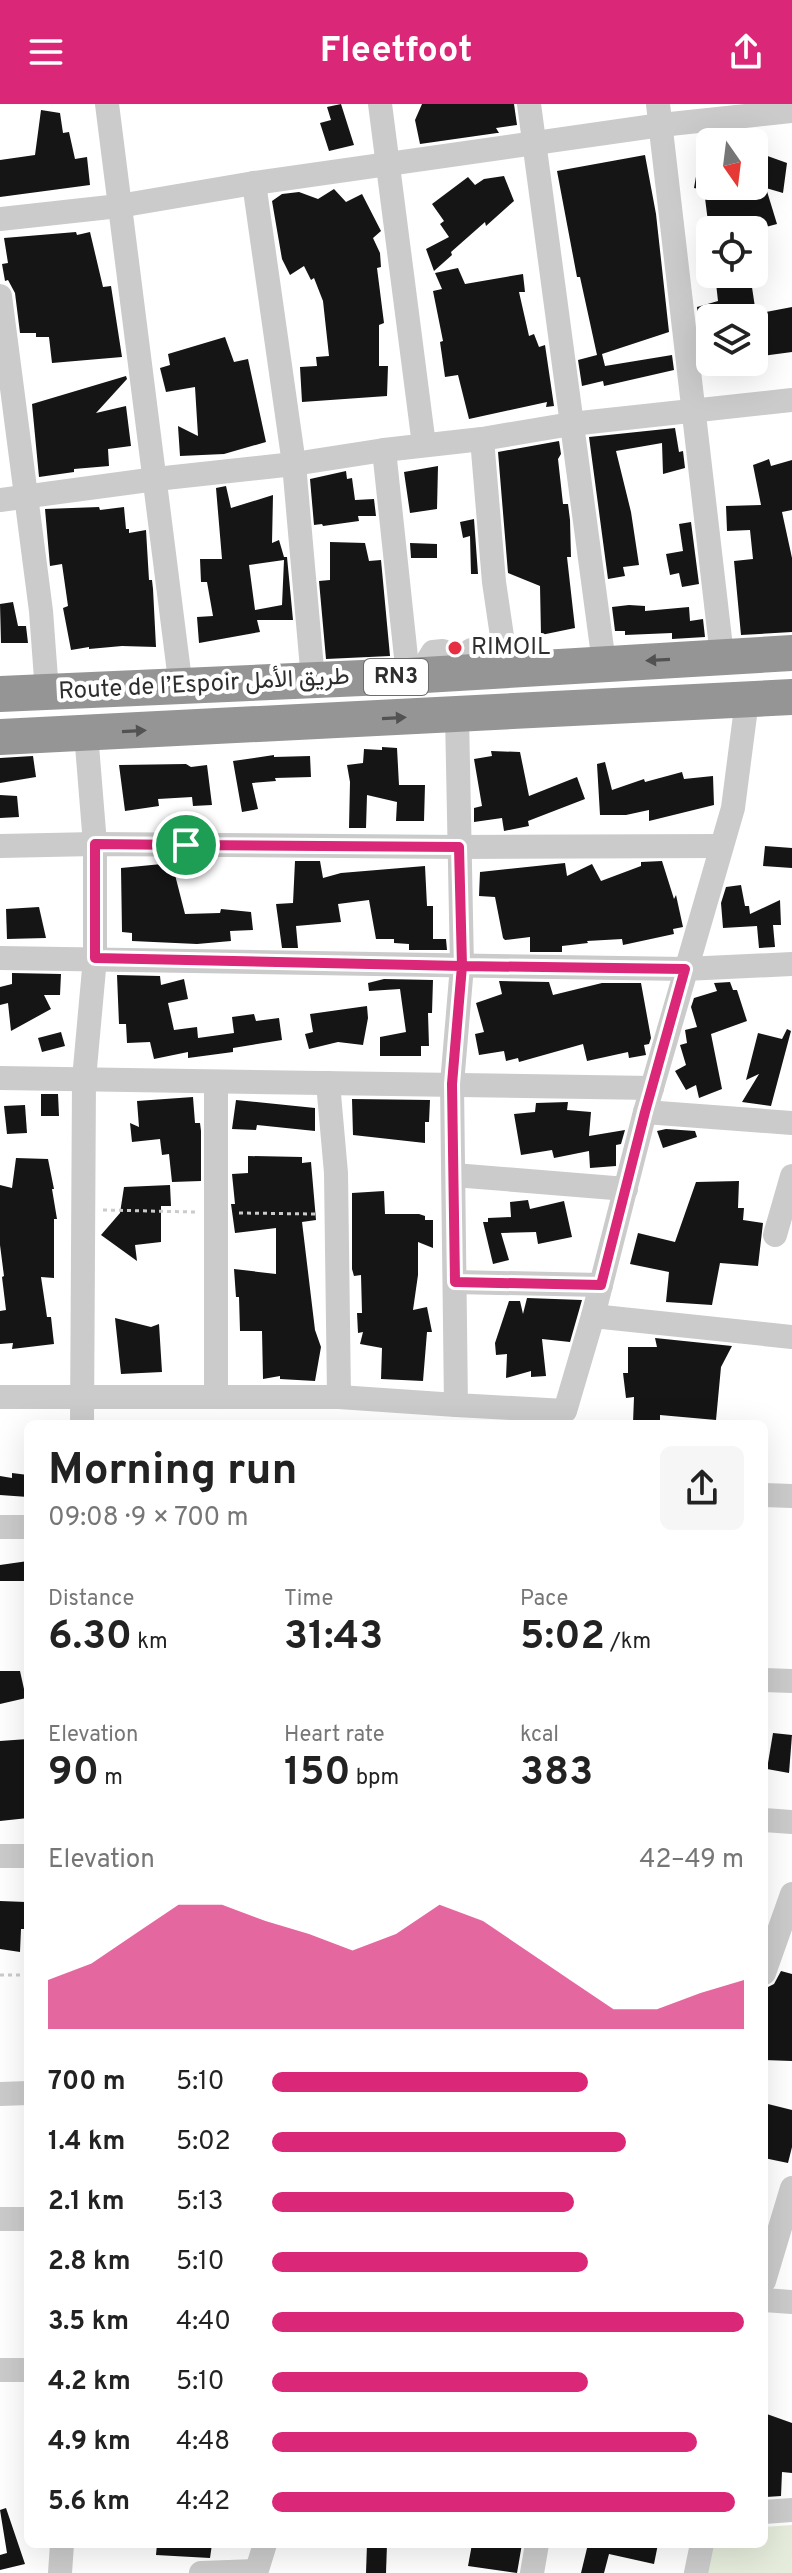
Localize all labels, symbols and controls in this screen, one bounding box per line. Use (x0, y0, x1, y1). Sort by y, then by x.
text: Fleetfoot (320, 29, 472, 75)
icon: menu (24, 30, 68, 74)
icon: share (724, 30, 768, 74)
north arrow (696, 128, 768, 200)
map controls (696, 128, 768, 376)
button: locate (696, 216, 768, 288)
button: layers (696, 304, 768, 376)
place label: RIMOIL (471, 633, 550, 663)
marker: RIMOIL (446, 639, 464, 657)
one-way arrow (645, 653, 670, 666)
road number: RN3 (364, 659, 428, 695)
street label: Route de l’Espoir طريق الأمل (58, 661, 350, 708)
one-way arrow (382, 711, 407, 724)
one-way arrow (122, 724, 147, 737)
pin (152, 811, 220, 879)
icon: arrive (164, 823, 208, 867)
text: Morning run (48, 1444, 298, 1500)
button: share (660, 1446, 744, 1530)
text: 09:08 · 9 × 700 m (48, 1502, 248, 1535)
text: Distance (48, 1586, 134, 1613)
text: Time (284, 1586, 333, 1613)
text: Pace (520, 1586, 568, 1613)
text: 6.30 (48, 1613, 132, 1663)
text: 31:43 (284, 1613, 383, 1663)
text: 5:02 (520, 1613, 605, 1663)
text: km (132, 1629, 168, 1656)
text: /km (605, 1629, 651, 1656)
text: Elevation (48, 1722, 138, 1749)
text: Heart rate (284, 1722, 385, 1749)
text: kcal (520, 1722, 559, 1749)
text: 90 (48, 1749, 99, 1799)
text: 150 (284, 1749, 351, 1799)
text: 383 (520, 1749, 593, 1799)
text: m (99, 1765, 123, 1792)
text: bpm (351, 1765, 399, 1792)
text: Elevation (48, 1844, 155, 1877)
text: 42–49 m (639, 1844, 744, 1877)
text: 700 m (48, 2066, 126, 2099)
text: 5:10 (176, 2066, 224, 2099)
text: 1.4 km (48, 2126, 125, 2159)
text: 5:02 (176, 2126, 231, 2159)
text: 2.1 km (48, 2186, 124, 2219)
text: 5:13 (176, 2186, 223, 2219)
text: 2.8 km (48, 2246, 130, 2279)
text: 5:10 (176, 2246, 224, 2279)
text: 3.5 km (48, 2306, 129, 2339)
text: 4:40 (176, 2306, 231, 2339)
text: 4.2 km (48, 2366, 131, 2399)
text: 5:10 (176, 2366, 224, 2399)
text: 4.9 km (48, 2426, 131, 2459)
text: 4:48 (176, 2426, 230, 2459)
text: 5.6 km (48, 2486, 130, 2519)
text: 4:42 (176, 2486, 230, 2519)

